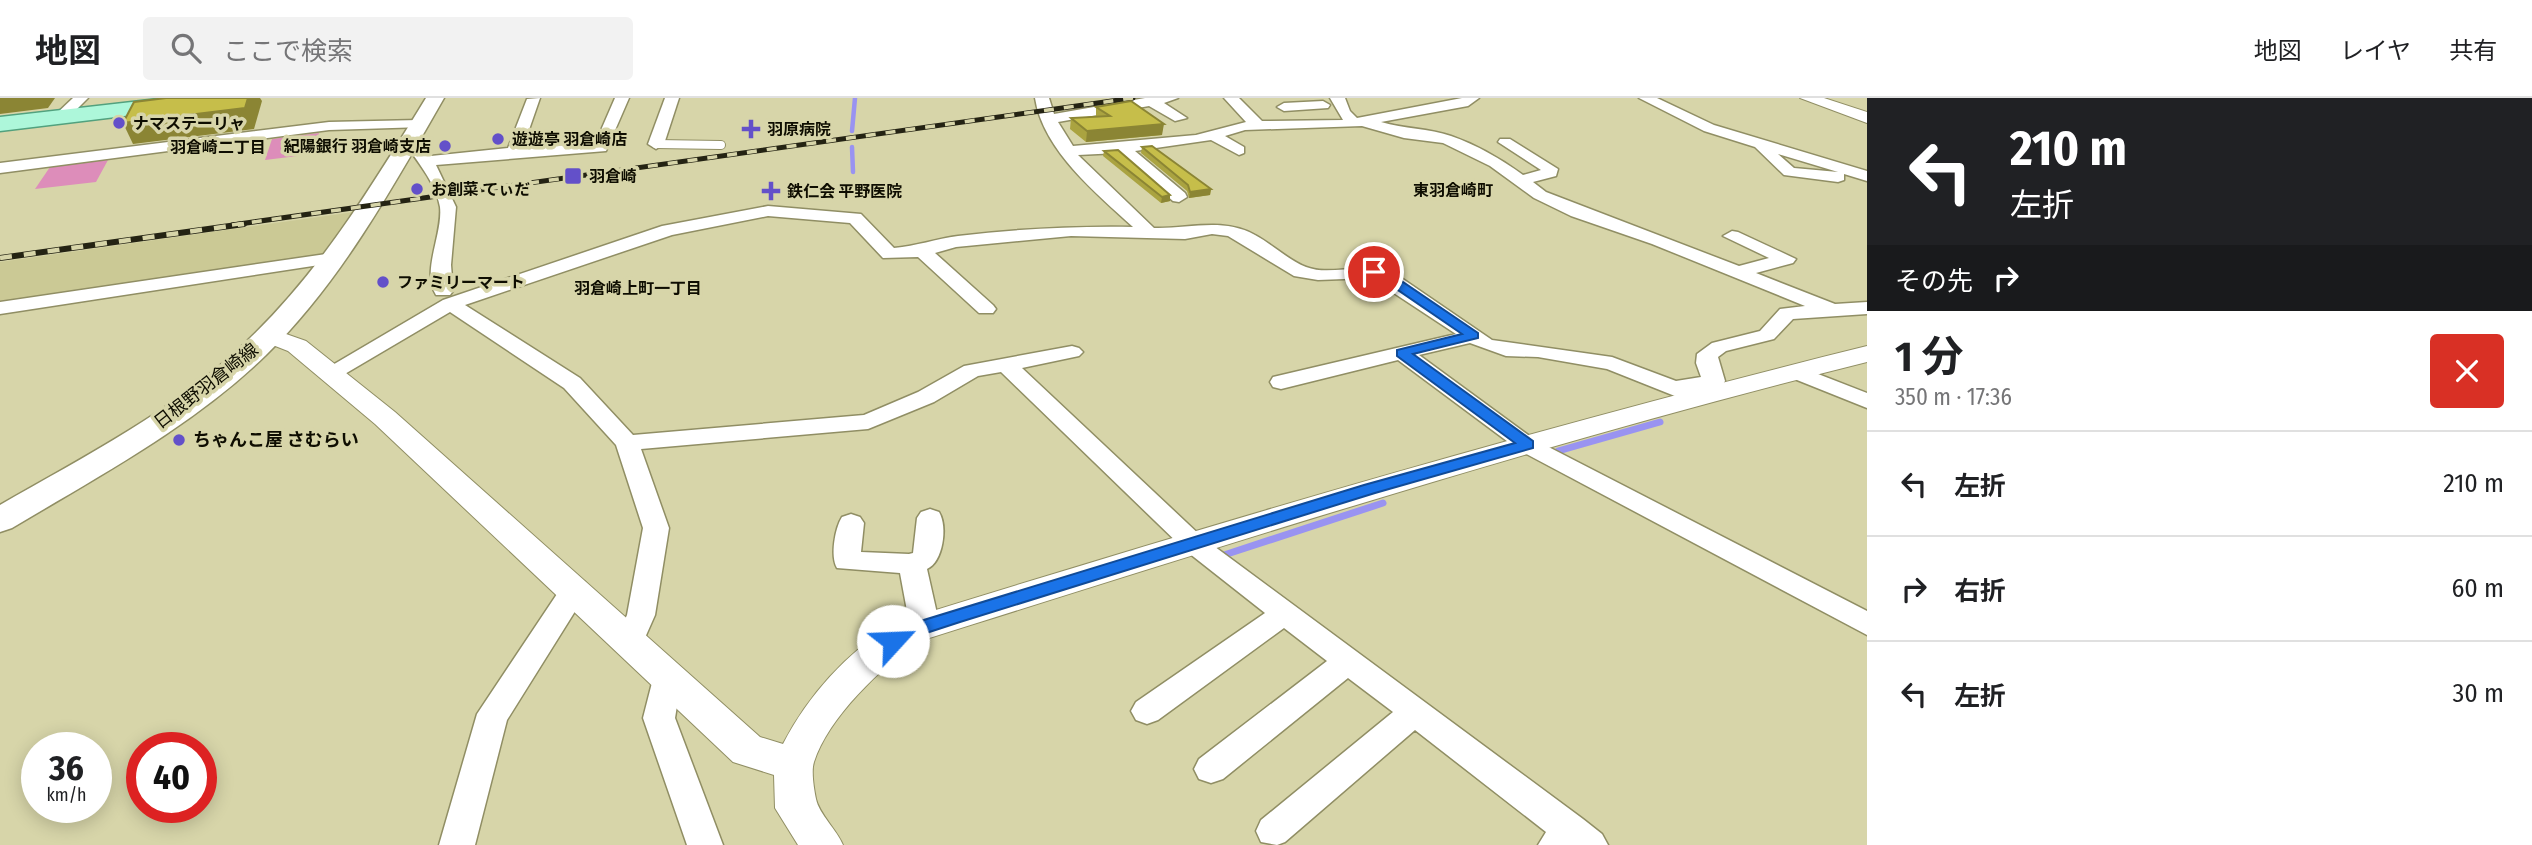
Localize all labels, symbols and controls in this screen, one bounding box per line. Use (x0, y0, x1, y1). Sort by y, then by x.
search box (143, 17, 633, 80)
icon: search (167, 29, 205, 67)
text: 地図 (35, 31, 101, 71)
text: ここで検索 (223, 36, 353, 67)
text: 地図 (2254, 37, 2302, 65)
text: レイヤ (2340, 37, 2411, 65)
text: 共有 (2449, 37, 2497, 65)
place label: ナマステーリャ (133, 114, 245, 133)
marker: ナマステーリャ (111, 115, 127, 131)
marker: 羽原病院 (741, 119, 761, 139)
text: 210 m (2010, 119, 2127, 178)
place label: 羽原病院 (767, 120, 831, 139)
icon: left (1895, 126, 1986, 217)
place label: 遊遊亭 羽倉崎店 (512, 130, 627, 149)
marker: 遊遊亭 羽倉崎店 (490, 131, 506, 147)
place label: 紀陽銀行 羽倉崎支店 (284, 137, 431, 156)
district label: 羽倉崎二丁目 (170, 138, 266, 157)
marker: 紀陽銀行 羽倉崎支店 (437, 138, 453, 154)
marker: 羽倉崎 (563, 166, 583, 186)
place label: 羽倉崎 (589, 167, 637, 186)
place label: お創菜 てぃだ (431, 180, 530, 199)
marker: お創菜 てぃだ (409, 181, 425, 197)
marker: 鉄仁会 平野医院 (761, 181, 781, 201)
district label: 東羽倉崎町 (1413, 181, 1493, 200)
place label: 鉄仁会 平野医院 (787, 182, 902, 201)
text: 左折 (2010, 186, 2074, 224)
pin (1344, 242, 1404, 302)
icon: arrive (1355, 253, 1393, 291)
icon: right (1987, 259, 2025, 297)
text: その先 (1895, 266, 1973, 297)
place label: ファミリーマート (397, 273, 525, 292)
marker: ファミリーマート (375, 274, 391, 290)
district label: 羽倉崎上町一丁目 (574, 279, 702, 298)
text: 1 分 (1895, 332, 1964, 382)
button: close (2430, 334, 2504, 408)
street label: 日根野羽倉崎線 (150, 339, 262, 433)
text: 350 m · 17:36 (1895, 383, 2012, 411)
place label: ちゃんこ屋 さむらい (193, 429, 359, 451)
marker: ちゃんこ屋 さむらい (171, 432, 187, 448)
icon: left (1895, 465, 1933, 503)
text: 210 m (2443, 468, 2504, 499)
text: 左折 (1954, 471, 2006, 502)
icon: right (1895, 570, 1933, 608)
text: 60 m (2451, 573, 2504, 604)
text: 右折 (1954, 576, 2006, 607)
position arrow (856, 604, 930, 678)
icon: left (1895, 675, 1933, 713)
text: 30 m (2453, 678, 2504, 709)
text: 左折 (1954, 681, 2006, 712)
speed limit sign: 40 (126, 732, 217, 823)
text: 36 (49, 747, 84, 789)
text: km/h (46, 784, 87, 806)

